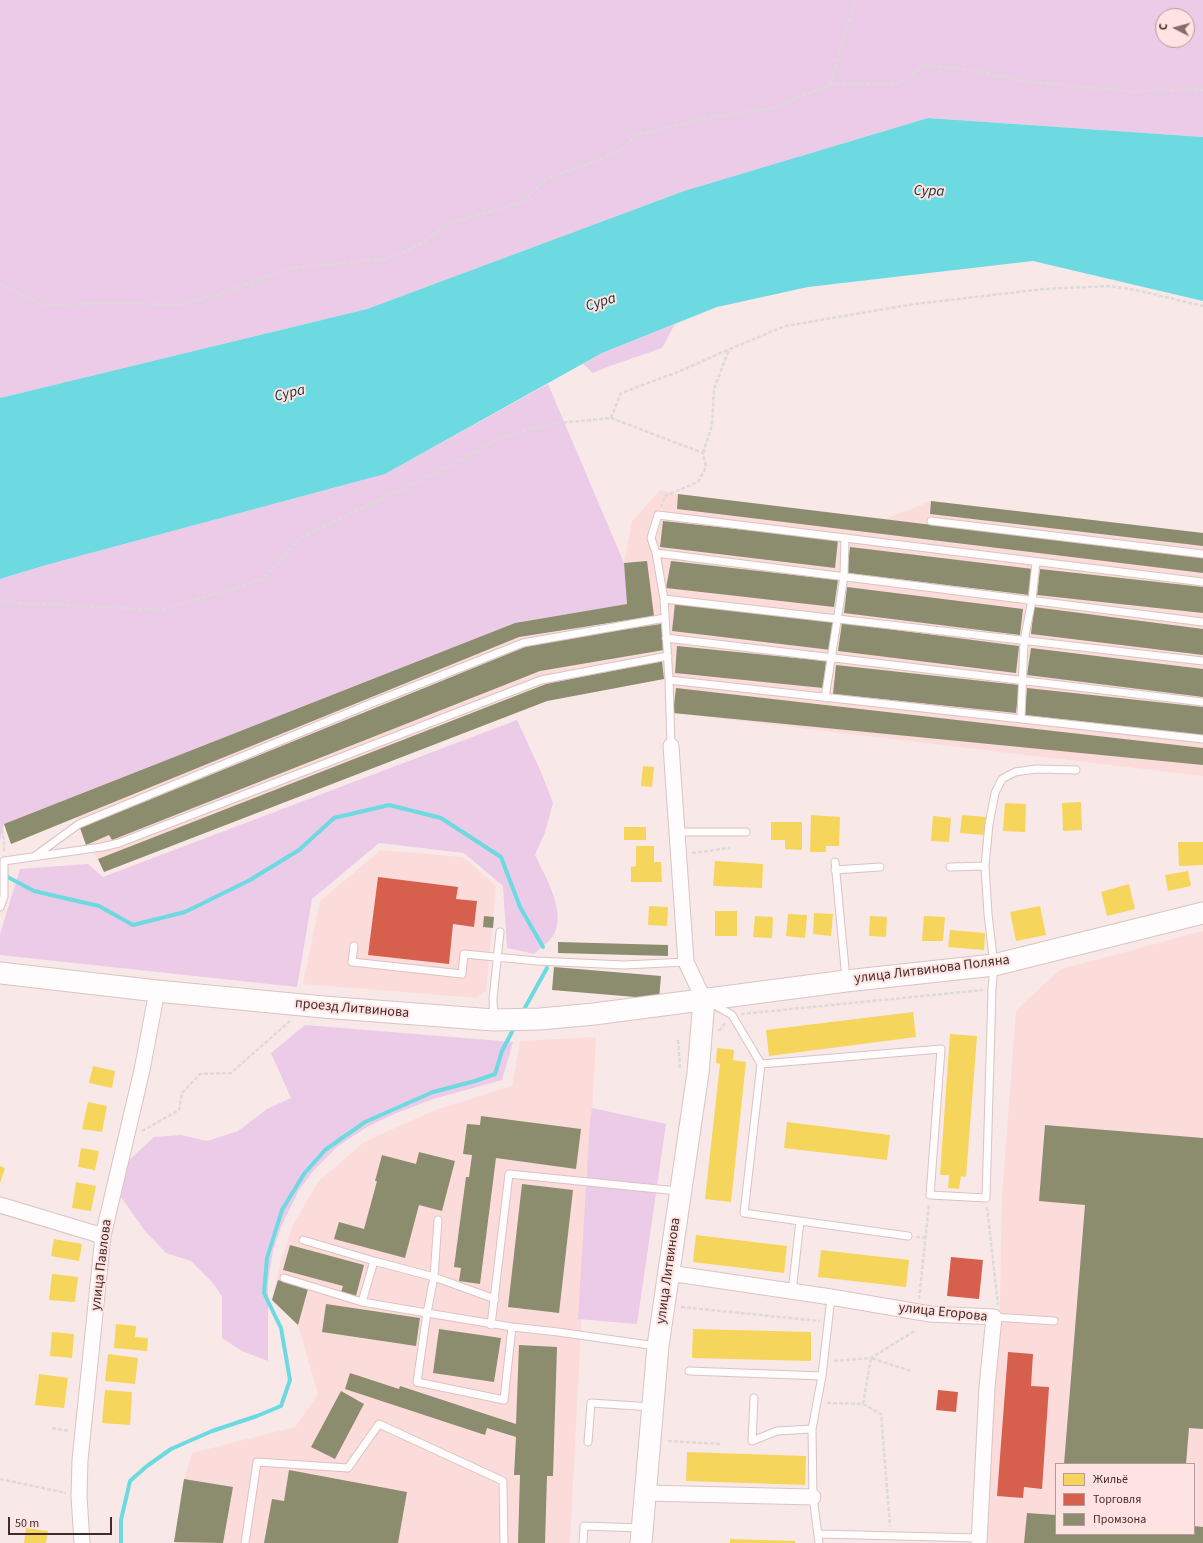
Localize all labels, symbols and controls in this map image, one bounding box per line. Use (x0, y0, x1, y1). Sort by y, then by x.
north arrow (1155, 8, 1195, 48)
text: С (1156, 23, 1171, 31)
water label: Сура (913, 182, 945, 202)
water label: Сура (584, 290, 618, 316)
water label: Сура (273, 382, 307, 406)
street label: улица Литвинова Поляна (853, 952, 1011, 988)
street label: проезд Литвинова (294, 996, 410, 1022)
street label: улица Литвинова (653, 1217, 685, 1325)
street label: улица Павлова (88, 1218, 116, 1312)
street label: улица Егорова (898, 1300, 988, 1326)
legend (1055, 1463, 1195, 1535)
text: Жильё (1093, 1471, 1128, 1488)
text: Торговля (1093, 1491, 1141, 1508)
scale bar (10, 1509, 114, 1535)
text: Промзона (1093, 1511, 1146, 1528)
text: 50 m (15, 1515, 39, 1532)

